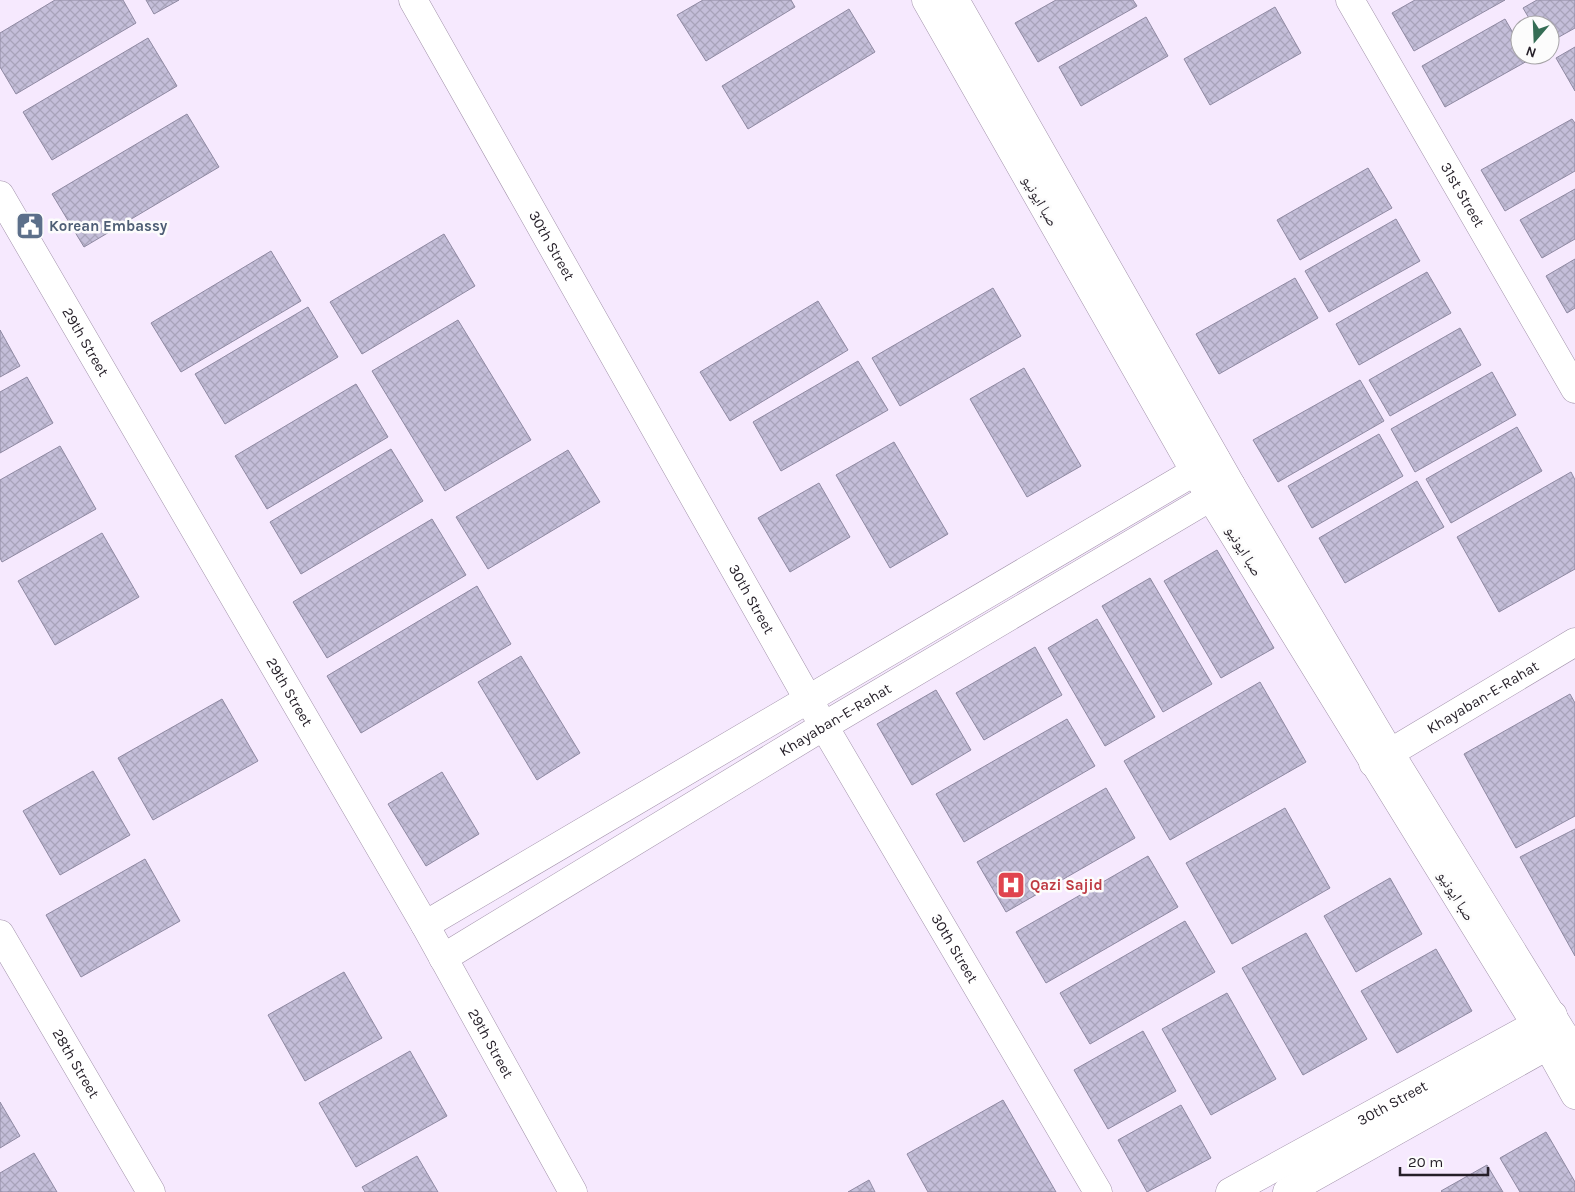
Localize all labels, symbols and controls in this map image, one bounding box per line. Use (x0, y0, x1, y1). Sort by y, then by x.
north arrow (1510, 15, 1560, 65)
text: N (1523, 42, 1538, 61)
street label: 31st Street (1437, 159, 1489, 231)
street label: صبا ایونیو (1018, 172, 1062, 230)
street label: 30th Street (525, 207, 579, 284)
public building icon: Korean Embassy (15, 211, 45, 241)
place label: Korean Embassy (49, 217, 168, 235)
street label: 29th Street (58, 304, 113, 380)
street label: صبا ایونیو (1222, 522, 1266, 580)
street label: 30th Street (725, 561, 778, 637)
street label: 29th Street (262, 654, 317, 730)
street label: Khayaban-E-Rahat (1424, 657, 1542, 738)
street label: Khayaban-E-Rahat (776, 679, 895, 760)
street label: صبا ایونیو (1434, 868, 1478, 924)
hospital icon: Qazi Sajid (996, 870, 1026, 900)
place label: Qazi Sajid (1030, 876, 1103, 894)
street label: 30th Street (927, 910, 982, 986)
street label: 29th Street (464, 1005, 517, 1082)
street label: 28th Street (48, 1026, 103, 1102)
street label: 30th Street (1354, 1076, 1431, 1130)
scale bar (1400, 1144, 1488, 1176)
text: 20 m (1408, 1153, 1443, 1171)

